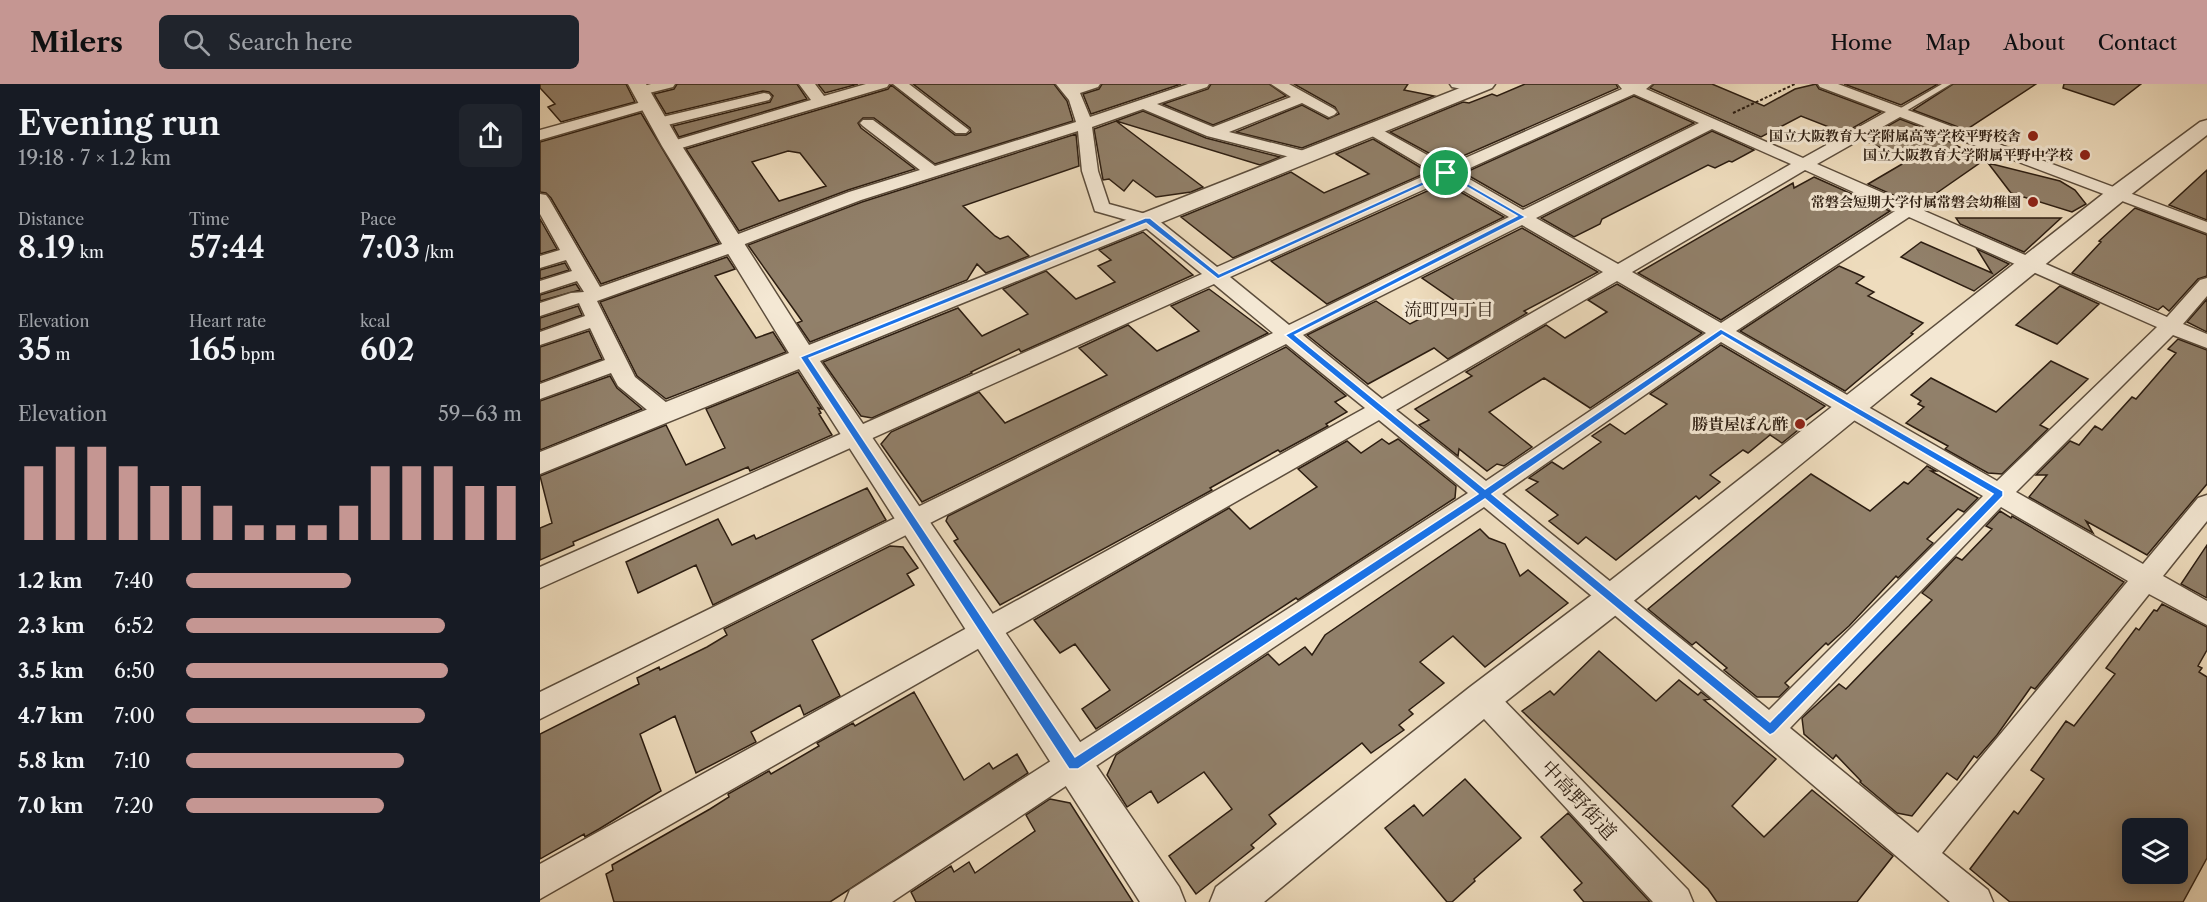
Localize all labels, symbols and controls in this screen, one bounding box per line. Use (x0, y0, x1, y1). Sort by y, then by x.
search box (159, 15, 579, 69)
text: Milers (30, 25, 123, 59)
icon: search (180, 26, 213, 59)
text: Search here (228, 29, 353, 56)
text: Home (1831, 30, 1892, 55)
text: Map (1925, 30, 1970, 55)
text: About (2003, 30, 2065, 55)
text: Contact (2098, 30, 2177, 55)
text: Evening run (18, 103, 220, 144)
button: share (459, 104, 522, 167)
place label: 国立大阪教育大学附属高等学校平野校舎 (1769, 127, 2021, 145)
marker: 国立大阪教育大学附属高等学校平野校舎 (2026, 129, 2040, 143)
text: 19:18 · 7 × 1.2 km (18, 146, 171, 170)
place label: 国立大阪教育大学附属平野中学校 (1863, 146, 2073, 164)
pin (1420, 147, 1471, 198)
marker: 国立大阪教育大学附属平野中学校 (2078, 148, 2092, 162)
icon: arrive (1429, 156, 1462, 189)
place label: 常磐会短期大学付属常磐会幼稚園 (1811, 193, 2021, 211)
marker: 常磐会短期大学付属常磐会幼稚園 (2026, 195, 2040, 209)
text: Distance (18, 209, 84, 229)
text: Time (189, 209, 229, 229)
text: Pace (360, 209, 396, 229)
text: 8.19 (18, 229, 75, 266)
text: 57:44 (189, 229, 265, 266)
text: 7:03 (360, 229, 420, 266)
text: km (75, 242, 104, 262)
text: /km (420, 242, 454, 262)
district label: 流町四丁目 (1404, 299, 1494, 321)
text: Elevation (18, 311, 89, 331)
text: Heart rate (189, 311, 266, 331)
text: kcal (360, 311, 390, 331)
text: 35 (18, 331, 51, 368)
text: 165 (189, 331, 236, 368)
text: 602 (360, 331, 414, 368)
text: m (51, 344, 70, 364)
text: bpm (236, 344, 275, 364)
text: Elevation (18, 402, 107, 426)
text: 59–63 m (438, 402, 522, 426)
place label: 勝貴屋ぽん酢 (1692, 414, 1789, 434)
marker: 勝貴屋ぽん酢 (1793, 417, 1807, 431)
text: 1.2 km (18, 569, 82, 593)
text: 7:40 (114, 569, 154, 593)
text: 2.3 km (18, 614, 85, 638)
text: 6:52 (114, 614, 154, 638)
text: 3.5 km (18, 659, 84, 683)
text: 6:50 (114, 659, 155, 683)
text: 4.7 km (18, 704, 84, 728)
text: 7:00 (114, 704, 155, 728)
text: 5.8 km (18, 749, 85, 773)
text: 7:10 (114, 749, 151, 773)
street label: 中高野街道 (1536, 755, 1622, 845)
text: 7.0 km (18, 794, 84, 818)
text: 7:20 (114, 794, 154, 818)
map controls (2122, 818, 2188, 884)
button: layers (2122, 818, 2188, 884)

